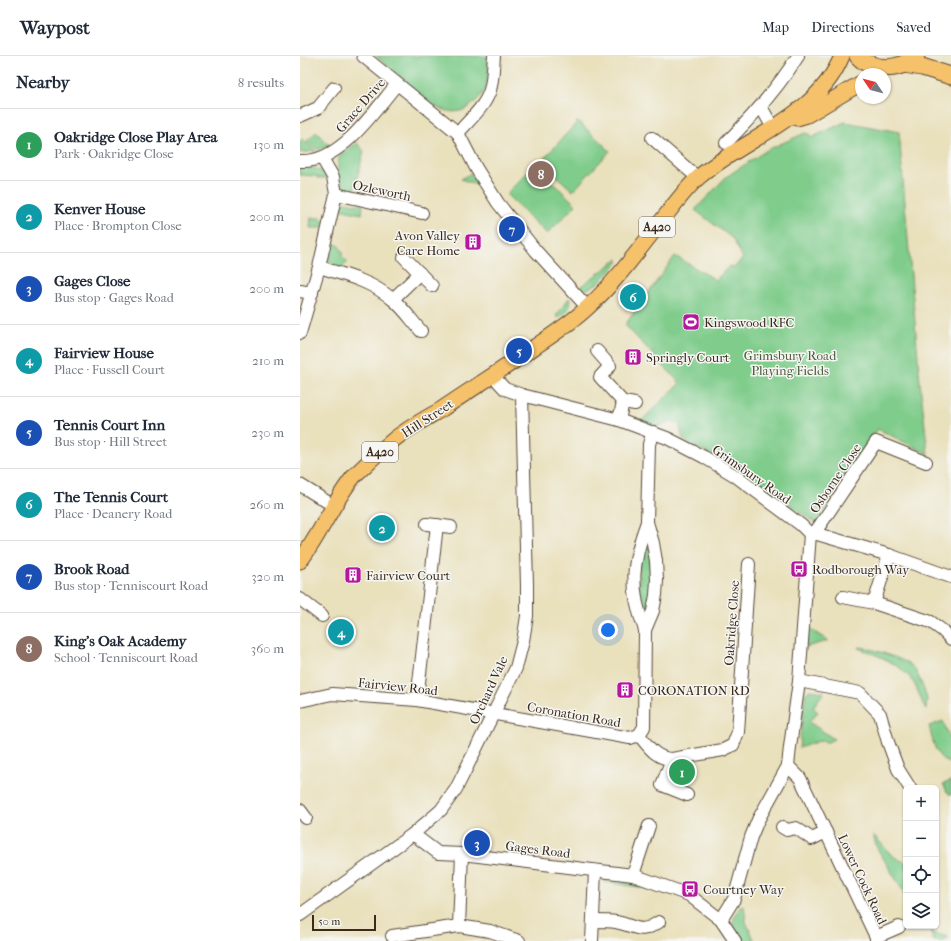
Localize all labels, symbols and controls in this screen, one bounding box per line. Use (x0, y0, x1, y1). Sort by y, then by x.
text: Waypost (20, 17, 90, 39)
text: Map (762, 19, 789, 36)
text: Directions (811, 19, 874, 36)
text: Saved (896, 19, 931, 36)
north arrow (855, 68, 891, 104)
text: Nearby (16, 72, 70, 92)
text: 8 results (238, 75, 284, 90)
street label: Grace Drive (333, 75, 389, 136)
text: Oakridge Close Play Area (54, 128, 218, 146)
text: 1 (27, 137, 31, 152)
text: 130 m (253, 137, 284, 152)
text: Park · Oakridge Close (54, 146, 174, 161)
pin: 8 (528, 159, 554, 189)
street label: Ozleworth (351, 177, 413, 204)
text: Kenver House (54, 200, 145, 218)
text: 2 (26, 209, 32, 224)
text: 200 m (249, 209, 284, 224)
pin: 7 (499, 214, 525, 244)
road number: A420 (639, 217, 675, 237)
text: Place · Brompton Close (54, 218, 182, 233)
place label: Avon Valley Care Home (394, 228, 461, 258)
building icon: Avon Valley Care Home (463, 232, 483, 252)
text: Gages Close (54, 272, 130, 290)
text: 3 (26, 281, 32, 296)
text: 200 m (249, 281, 284, 296)
pin: 6 (620, 282, 646, 312)
text: Bus stop · Gages Road (54, 290, 174, 305)
sports icon: Kingswood RFC (681, 312, 701, 332)
place label: Kingswood RFC (704, 315, 794, 330)
pin: 5 (506, 336, 532, 366)
text: Fairview House (54, 344, 154, 362)
building icon: Springly Court (623, 347, 643, 367)
park label: Grimsbury Road Playing Fields (744, 348, 837, 378)
place label: Springly Court (646, 350, 730, 365)
text: 4 (25, 353, 33, 368)
text: 210 m (252, 353, 284, 368)
text: Place · Fussell Court (54, 362, 165, 377)
street label: Hill Street (399, 396, 456, 441)
text: Tennis Court Inn (54, 416, 165, 434)
text: 5 (26, 425, 32, 440)
text: 230 m (251, 425, 284, 440)
text: Bus stop · Hill Street (54, 434, 167, 449)
street label: Osborne Close (807, 440, 865, 516)
road number: A420 (362, 442, 398, 462)
street label: Grimsbury Road (710, 442, 795, 508)
text: The Tennis Court (54, 488, 168, 506)
text: 6 (25, 497, 33, 512)
text: 260 m (250, 497, 284, 512)
text: Place · Deanery Road (54, 506, 172, 521)
pin: 2 (369, 513, 395, 543)
bus stop icon: Rodborough Way (789, 559, 809, 579)
text: Brook Road (54, 560, 130, 578)
place label: Rodborough Way (812, 562, 910, 577)
building icon: Fairview Court (343, 565, 363, 585)
place label: Fairview Court (366, 568, 451, 583)
text: 7 (26, 569, 32, 584)
text: 320 m (251, 569, 284, 584)
text: Bus stop · Tenniscourt Road (54, 578, 208, 593)
street label: Oakridge Close (721, 579, 742, 666)
pin: 4 (328, 617, 354, 647)
your location (598, 620, 618, 640)
text: King's Oak Academy (54, 632, 187, 650)
text: 8 (26, 641, 32, 656)
text: 360 m (251, 641, 284, 656)
text: School · Tenniscourt Road (54, 650, 198, 665)
street label: Orchard Vale (466, 653, 511, 727)
street label: Fairview Road (357, 675, 440, 698)
building icon: CORONATION RD (615, 680, 635, 700)
place label: CORONATION RD (638, 683, 750, 698)
street label: Coronation Road (526, 699, 623, 730)
pin: 1 (669, 757, 695, 787)
map controls (903, 785, 939, 929)
button: + (903, 785, 939, 821)
button: − (903, 821, 939, 857)
pin: 3 (464, 828, 490, 858)
street label: Lower Cock Road (835, 832, 890, 928)
street label: Gages Road (505, 838, 572, 861)
button: locate (903, 857, 939, 893)
bus stop icon: Courtney Way (680, 879, 700, 899)
place label: Courtney Way (703, 882, 785, 897)
button: layers (903, 893, 939, 929)
scale bar (312, 913, 376, 932)
text: 50 m (318, 915, 340, 928)

